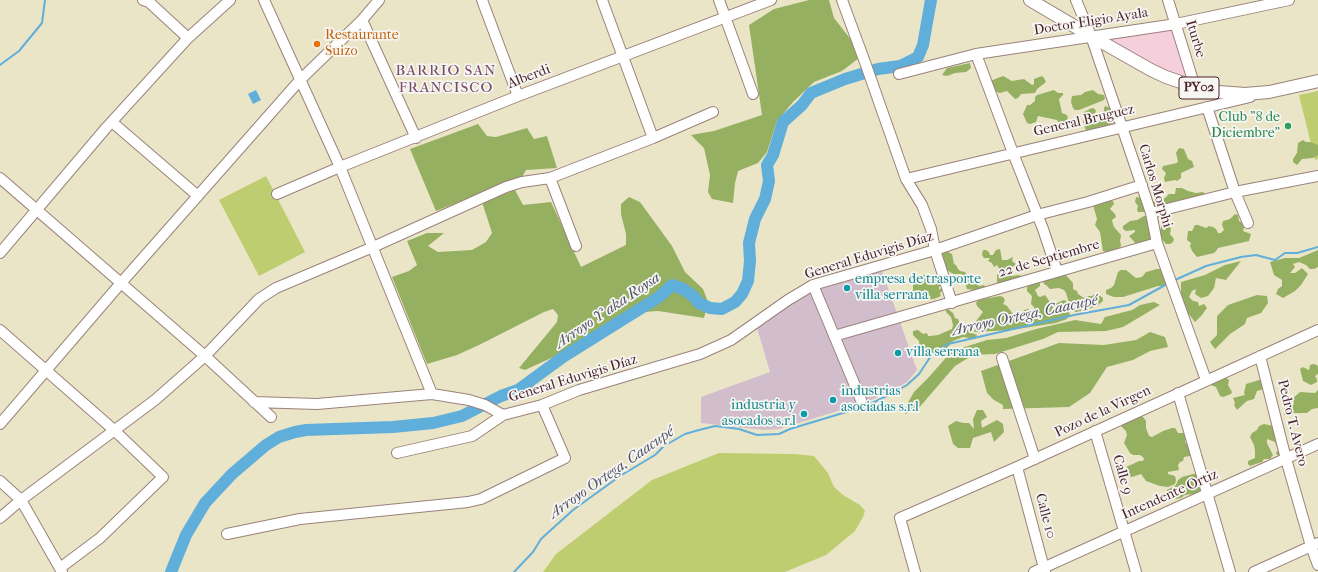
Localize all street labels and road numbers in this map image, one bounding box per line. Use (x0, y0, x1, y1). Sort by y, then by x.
street label: Doctor Eligio Ayala (1033, 5, 1149, 39)
street label: Iturbe (1181, 18, 1209, 60)
street label: Alberdi (505, 61, 553, 93)
road number: PY02 (1179, 77, 1219, 99)
street label: General Bruguez (1032, 101, 1136, 141)
street label: Carlos Morphi (1134, 142, 1176, 230)
street label: General Eduvigis Díaz (803, 228, 935, 284)
street label: 22 de Septiembre (997, 237, 1101, 281)
street label: General Eduvigis Díaz (507, 351, 639, 407)
street label: Pedro T. Avero (1273, 378, 1311, 468)
street label: Pozo de la Virgen (1052, 382, 1154, 442)
street label: Calle 9 (1108, 453, 1136, 497)
street label: Intendente Ortiz (1119, 466, 1221, 524)
street label: Calle 10 (1031, 492, 1059, 540)

